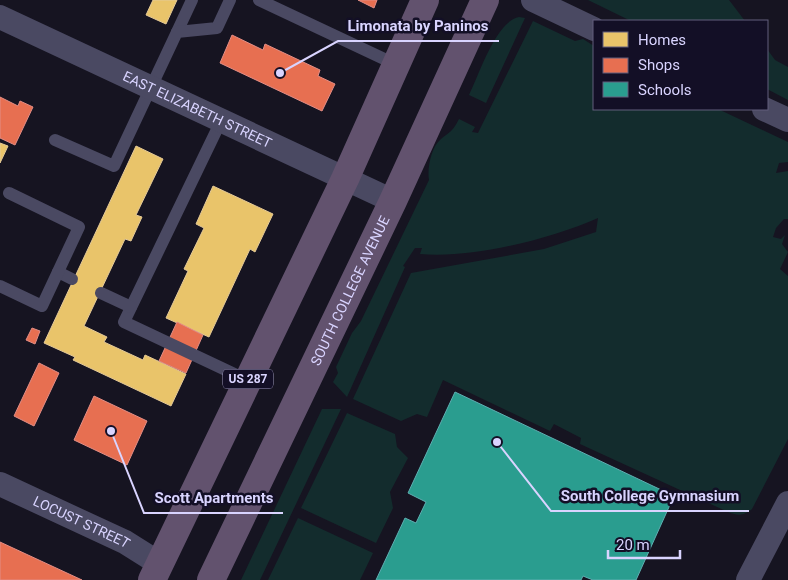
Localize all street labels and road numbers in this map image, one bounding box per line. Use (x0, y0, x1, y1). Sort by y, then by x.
street label: EAST ELIZABETH STREET (121, 68, 275, 151)
street label: SOUTH COLLEGE AVENUE (307, 213, 393, 368)
road number: US 287 (223, 369, 273, 388)
street label: LOCUST STREET (31, 493, 134, 552)

